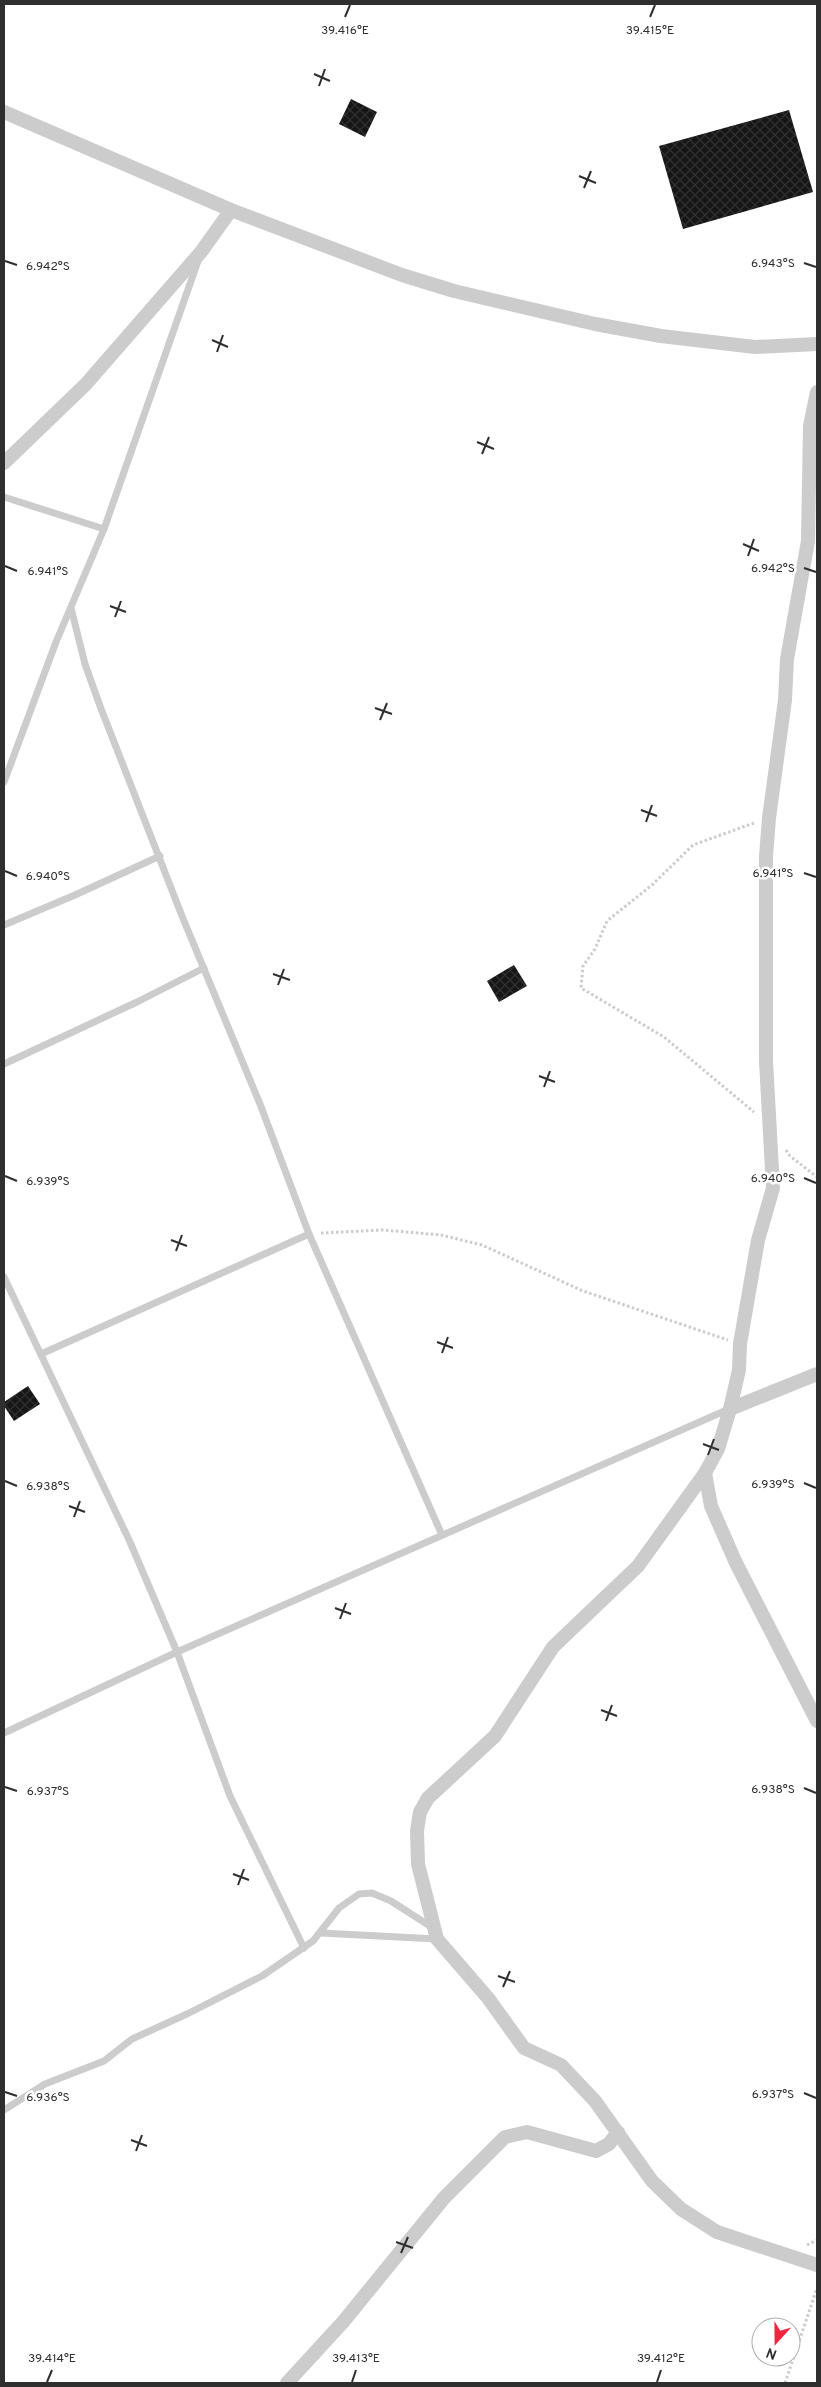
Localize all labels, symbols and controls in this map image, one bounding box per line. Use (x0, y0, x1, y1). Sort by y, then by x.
text: 39.416°E (321, 23, 369, 39)
text: 39.415°E (626, 23, 674, 39)
text: 6.943°S (751, 256, 795, 272)
text: 6.942°S (26, 259, 70, 275)
text: 6.942°S (751, 561, 795, 577)
text: 6.941°S (27, 564, 69, 580)
text: 6.941°S (752, 866, 794, 882)
text: 6.940°S (26, 869, 70, 885)
text: 6.940°S (751, 1171, 795, 1187)
text: 6.939°S (26, 1174, 70, 1190)
text: 6.939°S (751, 1477, 795, 1493)
text: 6.938°S (26, 1479, 70, 1495)
text: 6.938°S (751, 1782, 795, 1798)
text: 6.937°S (27, 1784, 69, 1800)
text: 6.937°S (752, 2087, 794, 2103)
text: 6.936°S (26, 2090, 70, 2106)
north arrow (751, 2317, 801, 2367)
text: N (764, 2343, 780, 2362)
text: 39.414°E (28, 2351, 76, 2367)
text: 39.413°E (332, 2351, 380, 2367)
text: 39.412°E (637, 2351, 685, 2367)

